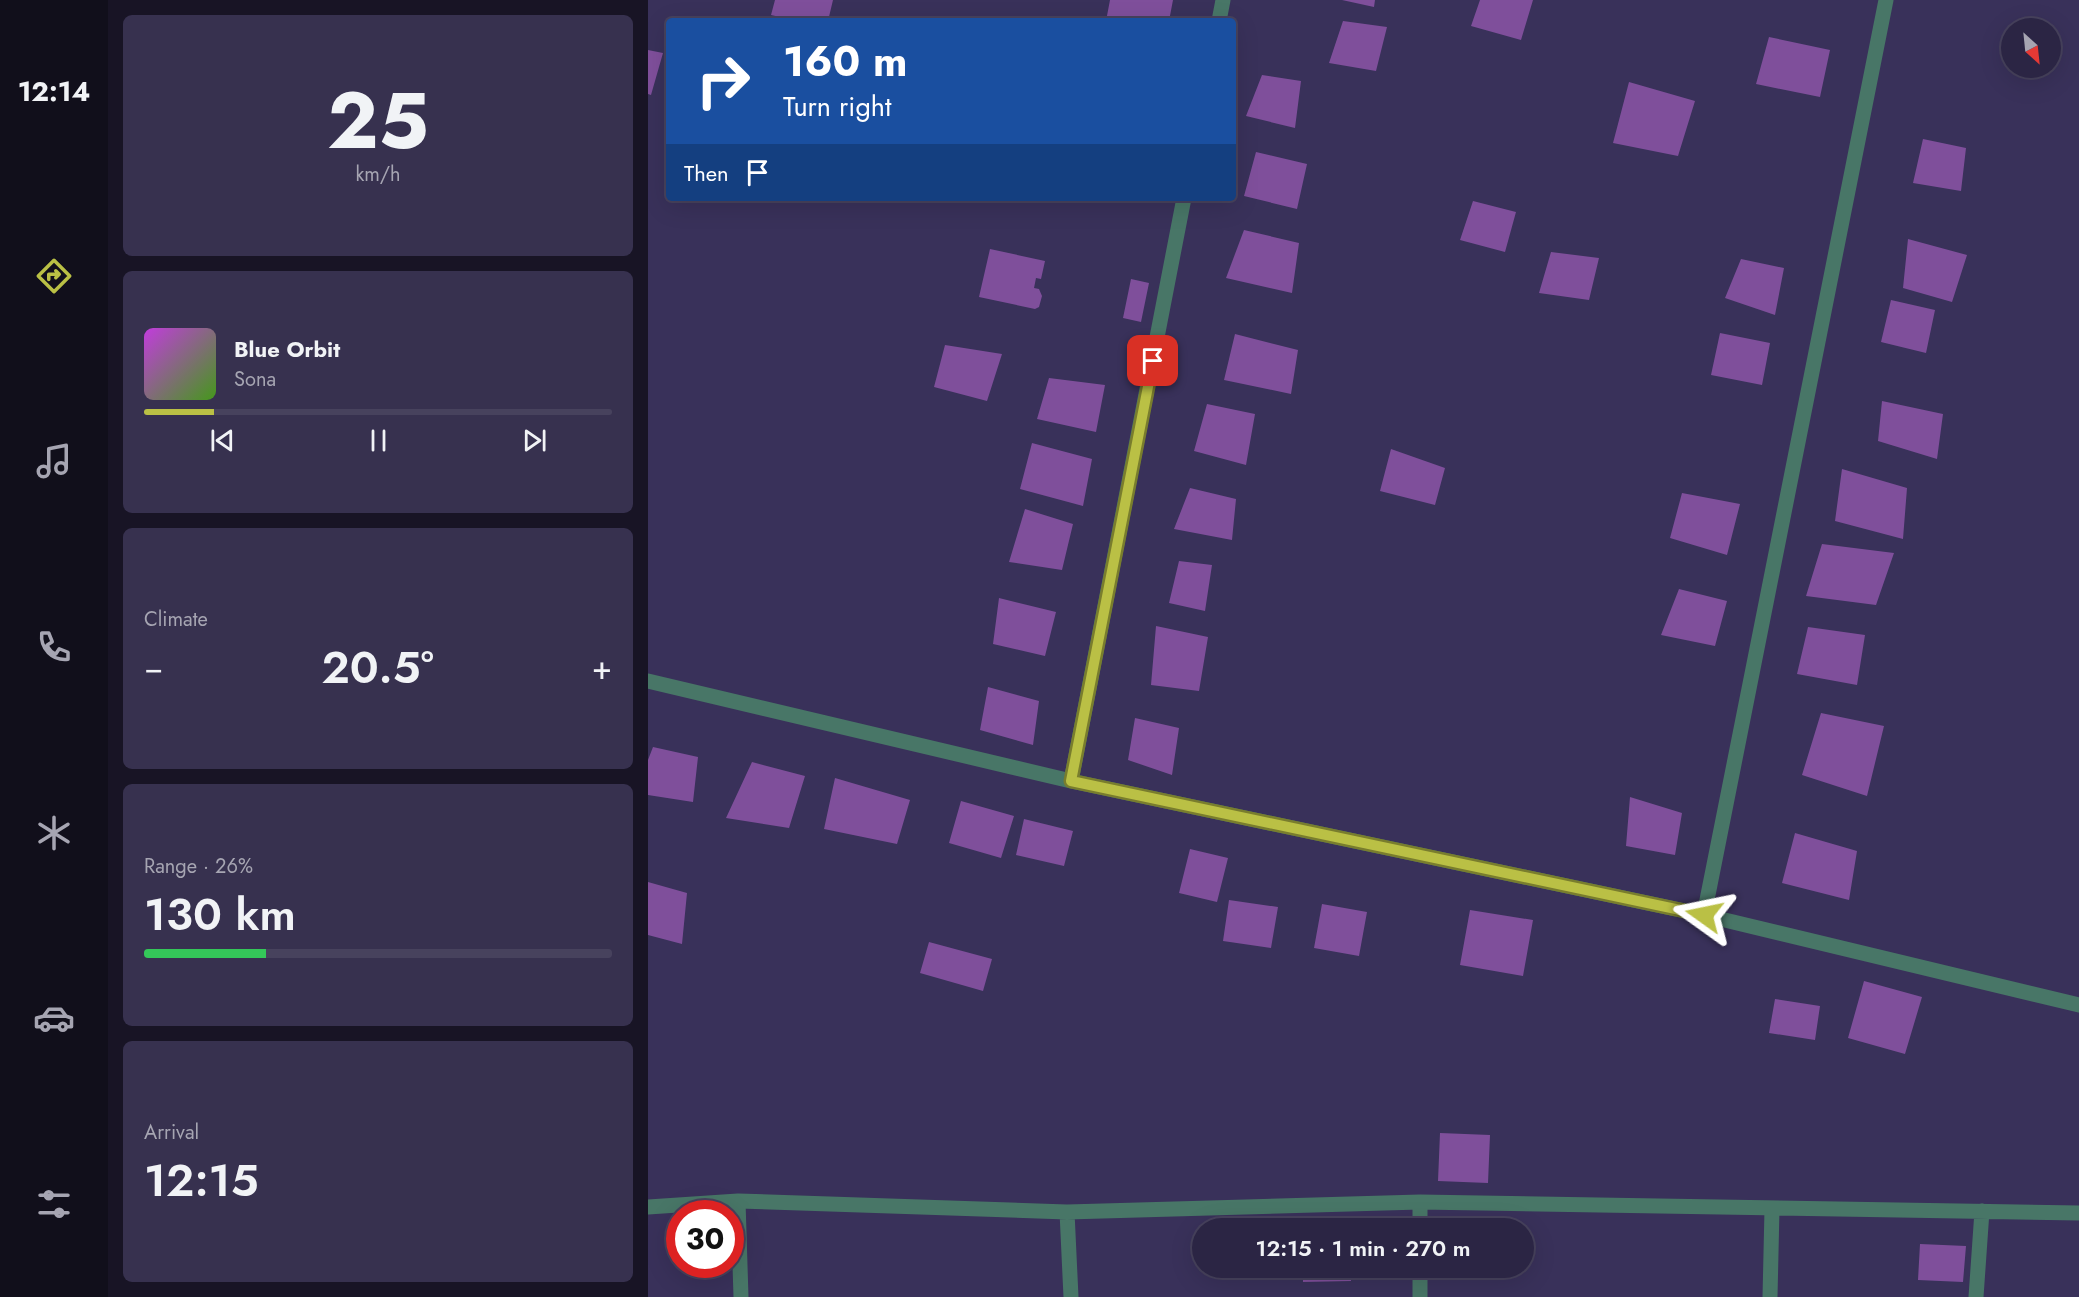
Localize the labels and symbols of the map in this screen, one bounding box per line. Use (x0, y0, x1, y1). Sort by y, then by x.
north arrow (2001, 18, 2061, 78)
pin (1127, 335, 1178, 386)
position arrow (1672, 883, 1736, 947)
speed limit sign: 30 (666, 1200, 744, 1278)

